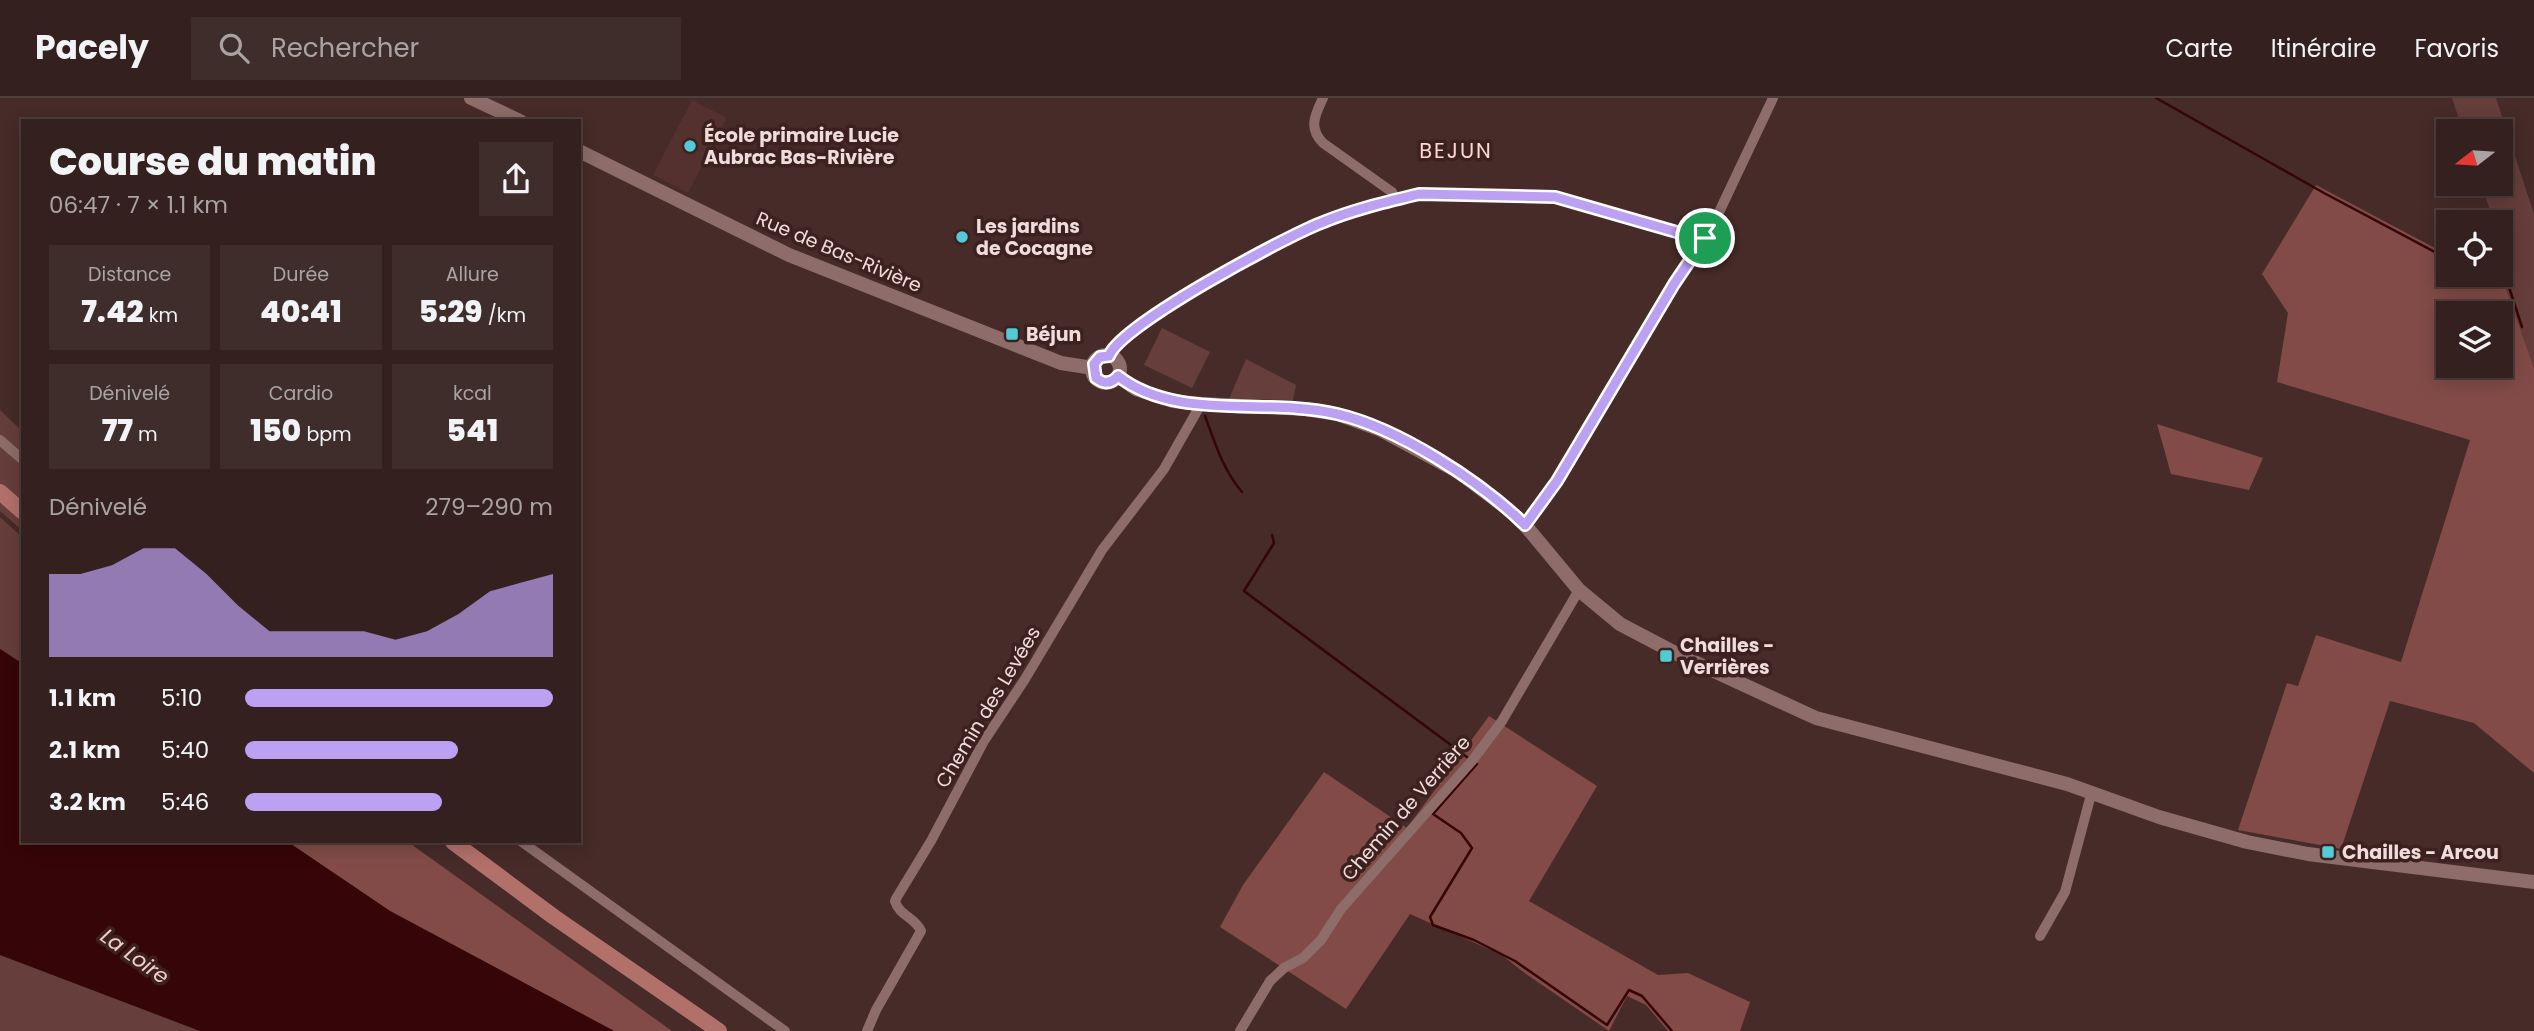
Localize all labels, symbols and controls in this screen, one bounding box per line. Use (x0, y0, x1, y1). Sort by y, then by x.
search box (191, 17, 681, 80)
text: Pacely (35, 24, 149, 71)
icon: search (215, 29, 253, 67)
text: Rechercher (271, 30, 419, 66)
text: Carte (2165, 32, 2233, 65)
text: Itinéraire (2271, 32, 2376, 65)
text: Favoris (2414, 32, 2499, 65)
north arrow (2436, 119, 2513, 196)
map controls (2436, 119, 2513, 378)
place label: École primaire Lucie Aubrac Bas-Rivière (704, 122, 899, 171)
text: Course du matin (49, 135, 377, 188)
district label: BEJUN (1419, 136, 1493, 165)
marker: École primaire Lucie Aubrac Bas-Rivière (682, 138, 698, 154)
button: share (479, 142, 553, 216)
text: 06:47 · 7 × 1.1 km (49, 189, 228, 221)
street label: Rue de Bas-Rivière (752, 205, 926, 299)
pin (1675, 208, 1735, 268)
button: locate (2436, 210, 2513, 287)
place label: Les jardins de Cocagne (976, 213, 1093, 262)
icon: arrive (1686, 219, 1724, 257)
marker: Les jardins de Cocagne (954, 229, 970, 245)
text: Distance (88, 261, 171, 288)
text: Durée (273, 261, 329, 288)
text: Allure (446, 261, 499, 288)
text: 7.42 (81, 290, 144, 333)
text: 40:41 (260, 290, 342, 333)
text: 5:29 (419, 290, 483, 333)
button: layers (2436, 301, 2513, 378)
text: km (144, 302, 178, 329)
text: /km (483, 302, 526, 329)
place label: Béjun (1026, 321, 1081, 348)
marker: Béjun (1004, 326, 1020, 342)
text: Dénivelé (89, 380, 170, 407)
text: Cardio (269, 380, 333, 407)
text: kcal (453, 380, 492, 407)
text: 77 (102, 409, 133, 452)
text: 150 (250, 409, 301, 452)
text: 541 (446, 409, 498, 452)
text: m (133, 421, 158, 448)
text: bpm (301, 421, 352, 448)
text: Dénivelé (49, 491, 147, 523)
text: 279–290 m (425, 491, 553, 523)
street label: Chemin des Levées (929, 621, 1047, 793)
place label: Chailles - Verrières (1680, 632, 1774, 681)
marker: Chailles - Verrières (1658, 648, 1674, 664)
text: 1.1 km (49, 682, 116, 714)
text: 5:10 (161, 682, 202, 714)
street label: Chemin de Verrière (1335, 730, 1477, 886)
text: 2.1 km (49, 734, 121, 766)
text: 5:40 (161, 734, 209, 766)
text: 3.2 km (49, 786, 126, 818)
text: 5:46 (161, 786, 209, 818)
place label: Chailles - Arcou (2342, 839, 2499, 866)
marker: Chailles - Arcou (2320, 844, 2336, 860)
water label: La Loire (95, 921, 175, 991)

